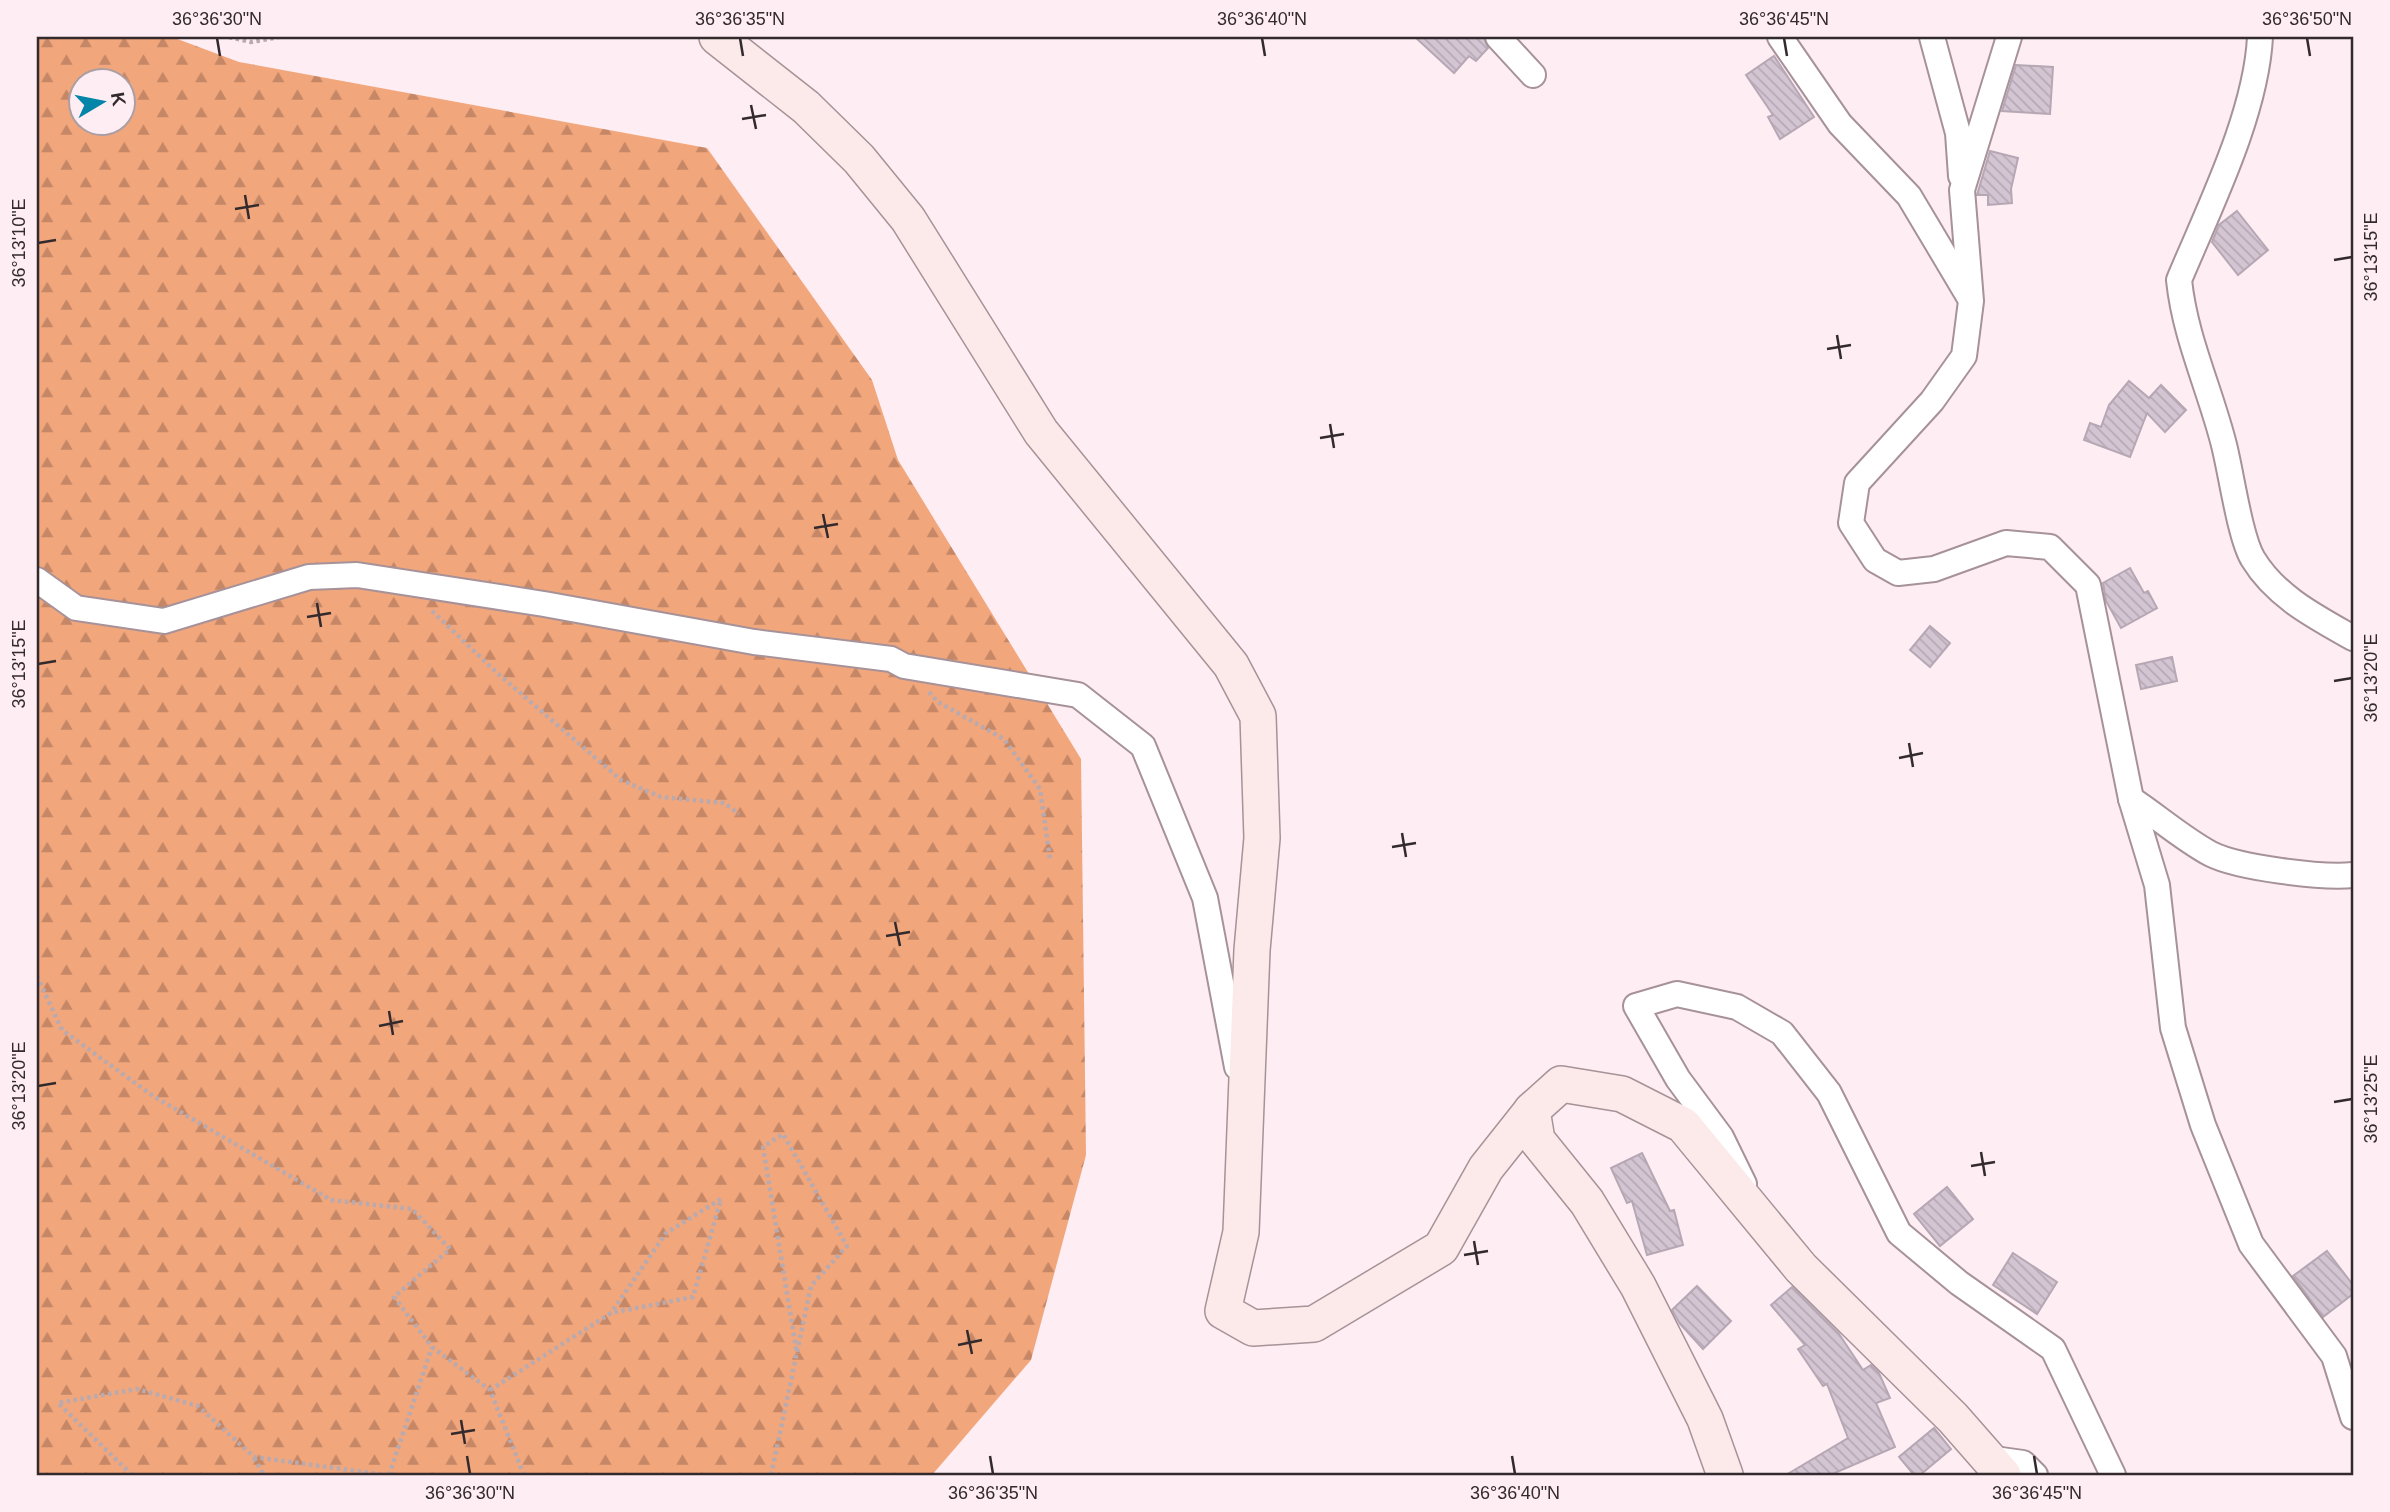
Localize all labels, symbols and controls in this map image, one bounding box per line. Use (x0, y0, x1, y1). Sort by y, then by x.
text: 36°36'30"N (172, 9, 262, 29)
text: 36°36'35"N (695, 9, 785, 29)
text: 36°36'40"N (1217, 9, 1307, 29)
text: 36°36'45"N (1739, 9, 1829, 29)
text: 36°36'50"N (2262, 9, 2352, 29)
north arrow (66, 66, 136, 136)
text: K (107, 91, 130, 108)
text: 36°13'10"E (9, 198, 29, 288)
text: 36°13'15"E (2361, 212, 2381, 302)
text: 36°13'15"E (9, 619, 29, 709)
text: 36°13'20"E (2361, 633, 2381, 723)
text: 36°13'20"E (9, 1041, 29, 1131)
text: 36°13'25"E (2361, 1054, 2381, 1144)
text: 36°36'30"N (425, 1483, 515, 1503)
text: 36°36'35"N (948, 1483, 1038, 1503)
text: 36°36'40"N (1470, 1483, 1560, 1503)
text: 36°36'45"N (1992, 1483, 2082, 1503)

